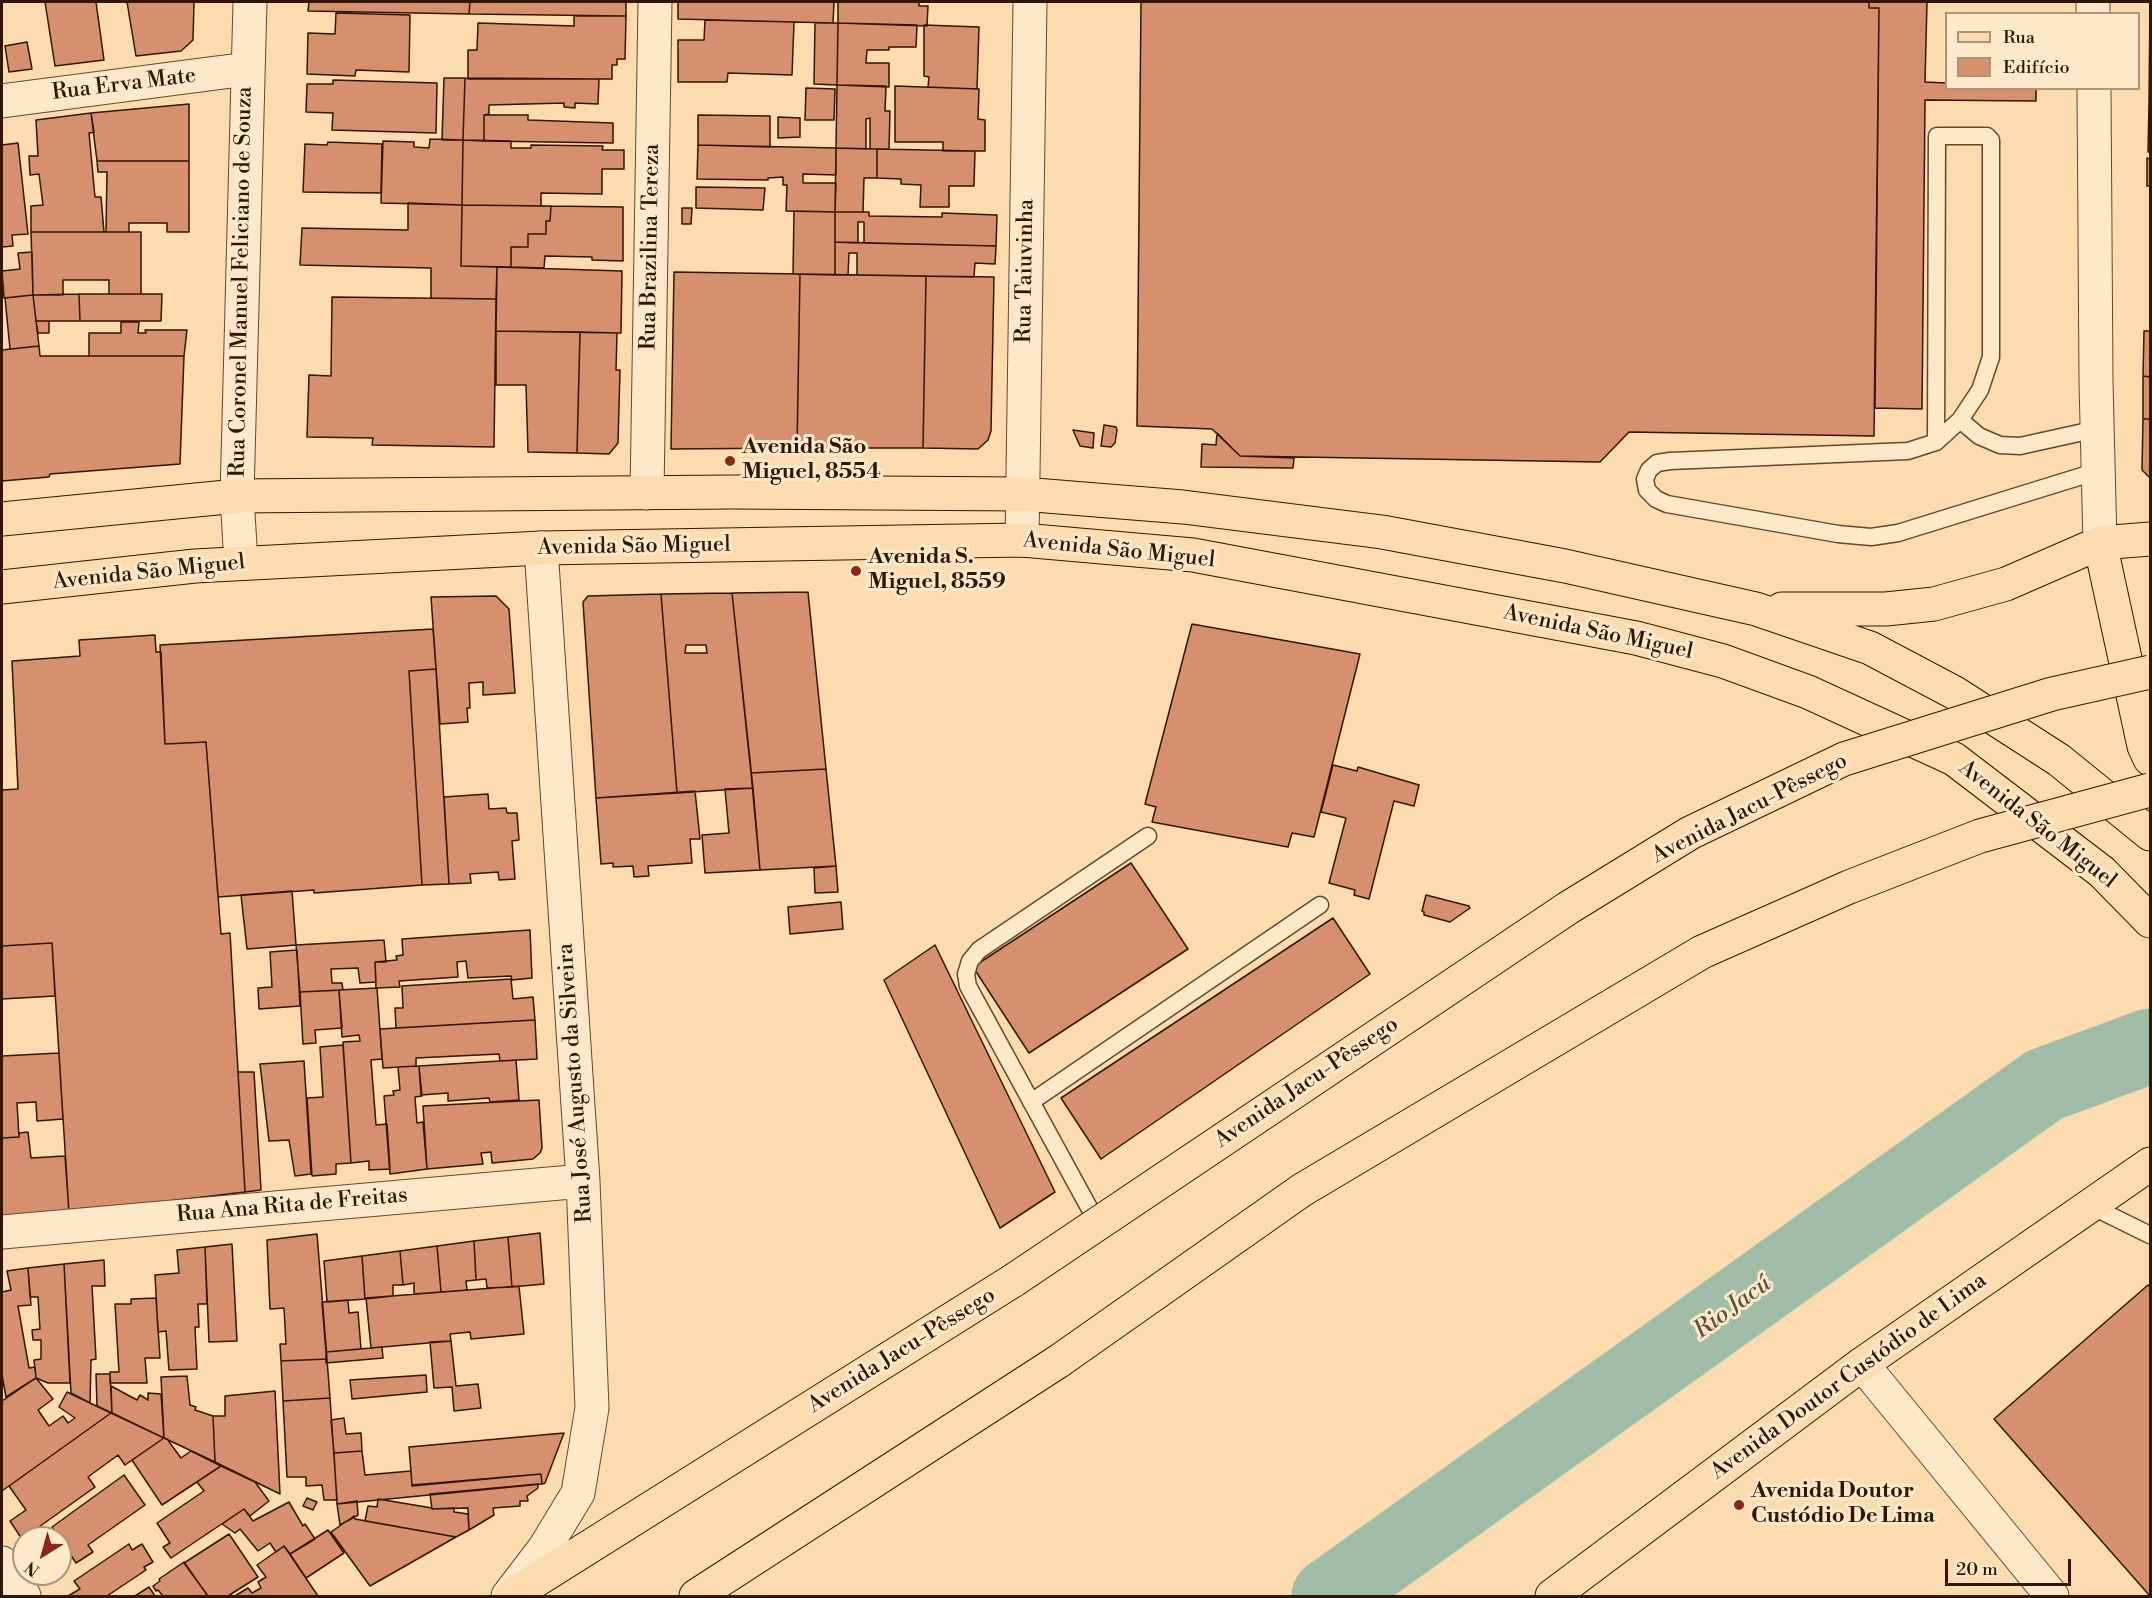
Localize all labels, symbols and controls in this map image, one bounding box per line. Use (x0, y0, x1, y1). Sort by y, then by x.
legend (1945, 12, 2140, 90)
text: Rua (2003, 26, 2035, 49)
text: Edifício (2003, 56, 2070, 79)
street label: Rua Erva Mate (51, 63, 197, 107)
street label: Rua Coronel Manuel Feliciano de Souza (225, 86, 259, 478)
street label: Rua Brazilina Tereza (636, 144, 666, 350)
street label: Rua Taiuvinha (1012, 199, 1040, 343)
place label: Avenida São Miguel, 8554 (742, 435, 881, 487)
marker: Avenida São Miguel, 8554 (723, 454, 737, 468)
street label: Avenida São Miguel (1022, 528, 1216, 574)
street label: Avenida São Miguel (537, 532, 731, 562)
place label: Avenida S. Miguel, 8559 (868, 545, 1006, 596)
street label: Avenida São Miguel (52, 550, 246, 596)
marker: Avenida S. Miguel, 8559 (849, 564, 863, 578)
street label: Avenida São Miguel (1501, 600, 1695, 666)
street label: Avenida Jacu-Pêssego (1648, 748, 1852, 870)
street label: Avenida São Miguel (1953, 755, 2121, 895)
street label: Rua José Augusto da Silveira (553, 942, 599, 1224)
street label: Avenida Jacu-Pêssego (1210, 1012, 1404, 1154)
street label: Rua Ana Rita de Freitas (175, 1183, 409, 1229)
street label: Avenida Doutor Custódio de Lima (1706, 1268, 1992, 1486)
water label: Rio Jacú (1689, 1270, 1777, 1346)
street label: Avenida Jacu-Pêssego (803, 1283, 1001, 1419)
place label: Avenida Doutor Custódio De Lima (1751, 1479, 1935, 1530)
marker: Avenida Doutor Custódio De Lima (1732, 1498, 1746, 1512)
north arrow (12, 1526, 72, 1586)
scale bar (1948, 1547, 2074, 1585)
text: N (21, 1557, 43, 1581)
text: 20 m (1956, 1558, 1998, 1581)

